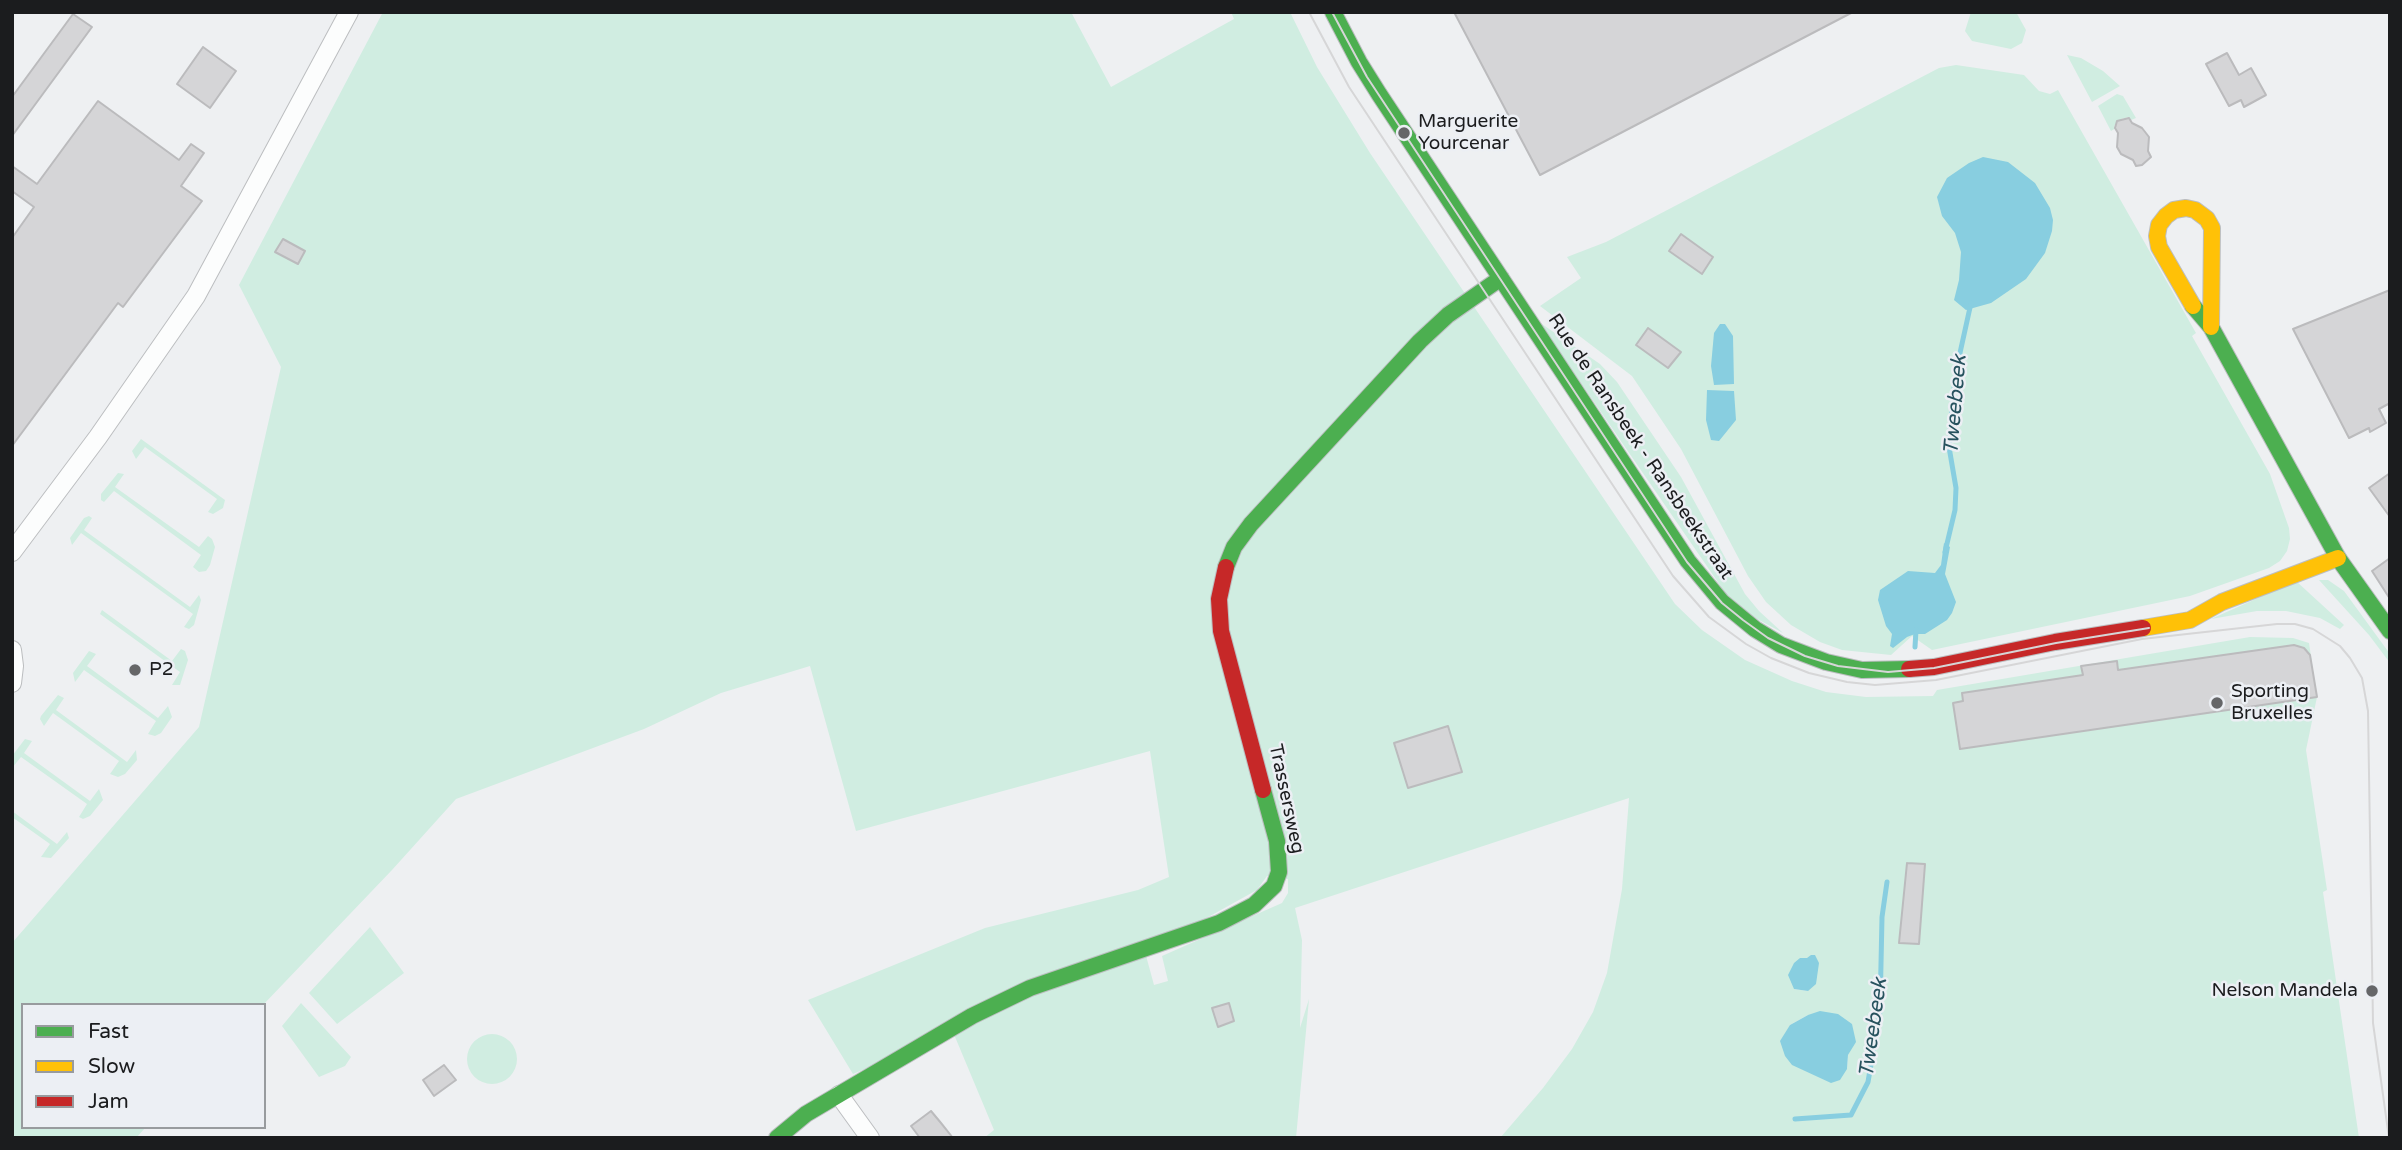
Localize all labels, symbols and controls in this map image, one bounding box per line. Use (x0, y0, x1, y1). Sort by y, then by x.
place label: Marguerite Yourcenar (1418, 111, 1518, 155)
marker: Marguerite Yourcenar (1396, 125, 1412, 141)
street label: Rue de Ransbeek - Ransbeekstraat (1542, 310, 1738, 584)
water label: Tweebeek (1939, 354, 1973, 456)
place label: P2 (149, 659, 174, 681)
marker: P2 (127, 662, 143, 678)
place label: Sporting Bruxelles (2231, 681, 2313, 725)
marker: Sporting Bruxelles (2209, 695, 2225, 711)
street label: Trassersweg (1263, 742, 1309, 856)
water label: Tweebeek (1855, 977, 1893, 1079)
place label: Nelson Mandela (2212, 980, 2358, 1002)
marker: Nelson Mandela (2364, 983, 2380, 999)
legend (21, 1003, 266, 1129)
text: Fast (88, 1019, 129, 1044)
text: Slow (88, 1054, 135, 1079)
text: Jam (88, 1089, 129, 1114)

